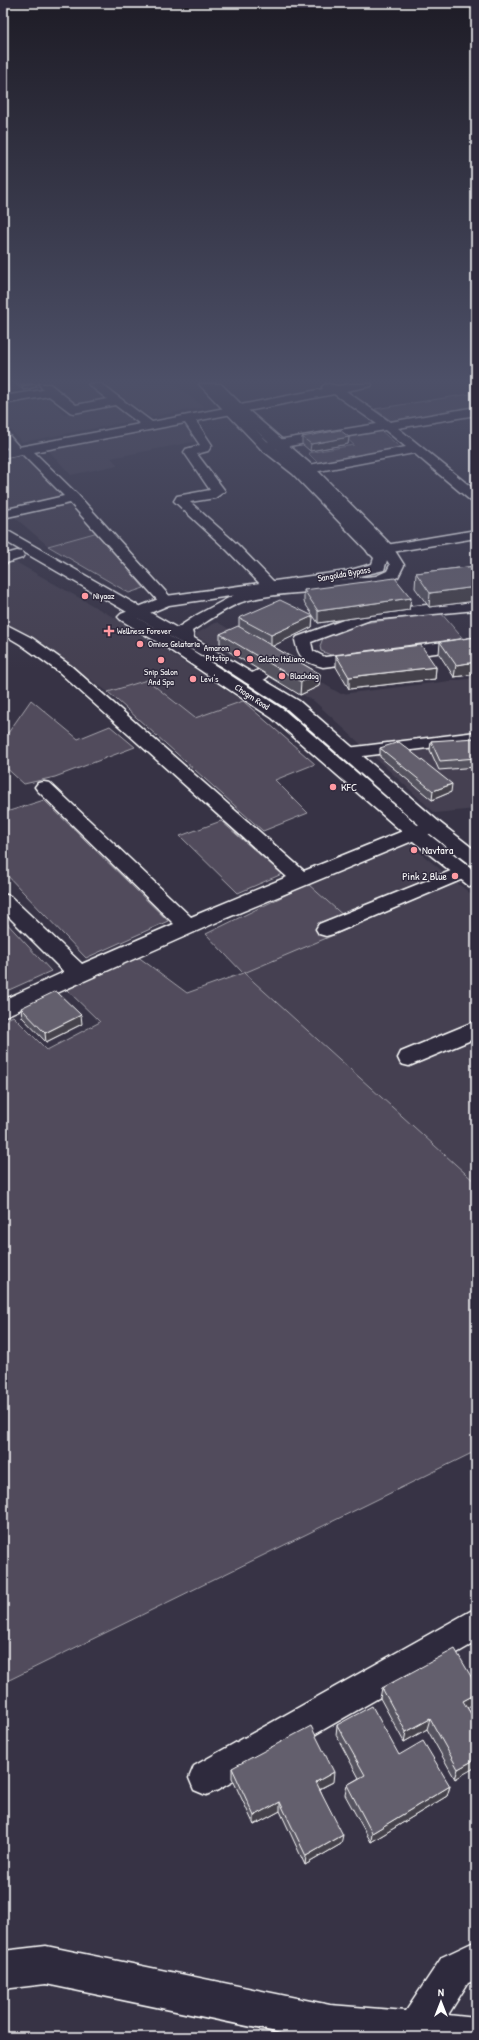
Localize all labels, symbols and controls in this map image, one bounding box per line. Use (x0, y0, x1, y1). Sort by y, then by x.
street label: Sangolda Bypass (317, 563, 372, 585)
place label: Niyaaz (93, 590, 115, 602)
marker: Niyaaz (80, 591, 90, 601)
place label: Wellness Forever (117, 625, 172, 637)
marker: Wellness Forever (104, 626, 114, 636)
place label: Omios Gelataria (148, 638, 200, 650)
marker: Omios Gelataria (135, 639, 145, 649)
place label: Amaron Pitstop (204, 642, 229, 664)
marker: Amaron Pitstop (232, 648, 242, 658)
place label: Gelato Italiano (258, 653, 305, 665)
marker: Gelato Italiano (245, 654, 255, 664)
marker: Snip Salon And Spa (156, 655, 166, 665)
place label: Snip Salon And Spa (144, 666, 178, 688)
place label: Blackdog (290, 670, 319, 682)
marker: Blackdog (277, 671, 287, 681)
place label: Levi's (201, 673, 219, 685)
marker: Levi's (188, 674, 198, 684)
street label: Chogm Road (232, 681, 272, 713)
place label: KFC (341, 780, 357, 794)
marker: KFC (328, 782, 338, 792)
place label: Navtara (422, 843, 454, 857)
marker: Navtara (409, 845, 419, 855)
place label: Pink 2 Blue (402, 869, 448, 883)
marker: Pink 2 Blue (450, 871, 460, 881)
north arrow (421, 1982, 461, 2022)
text: N (438, 1985, 444, 1999)

